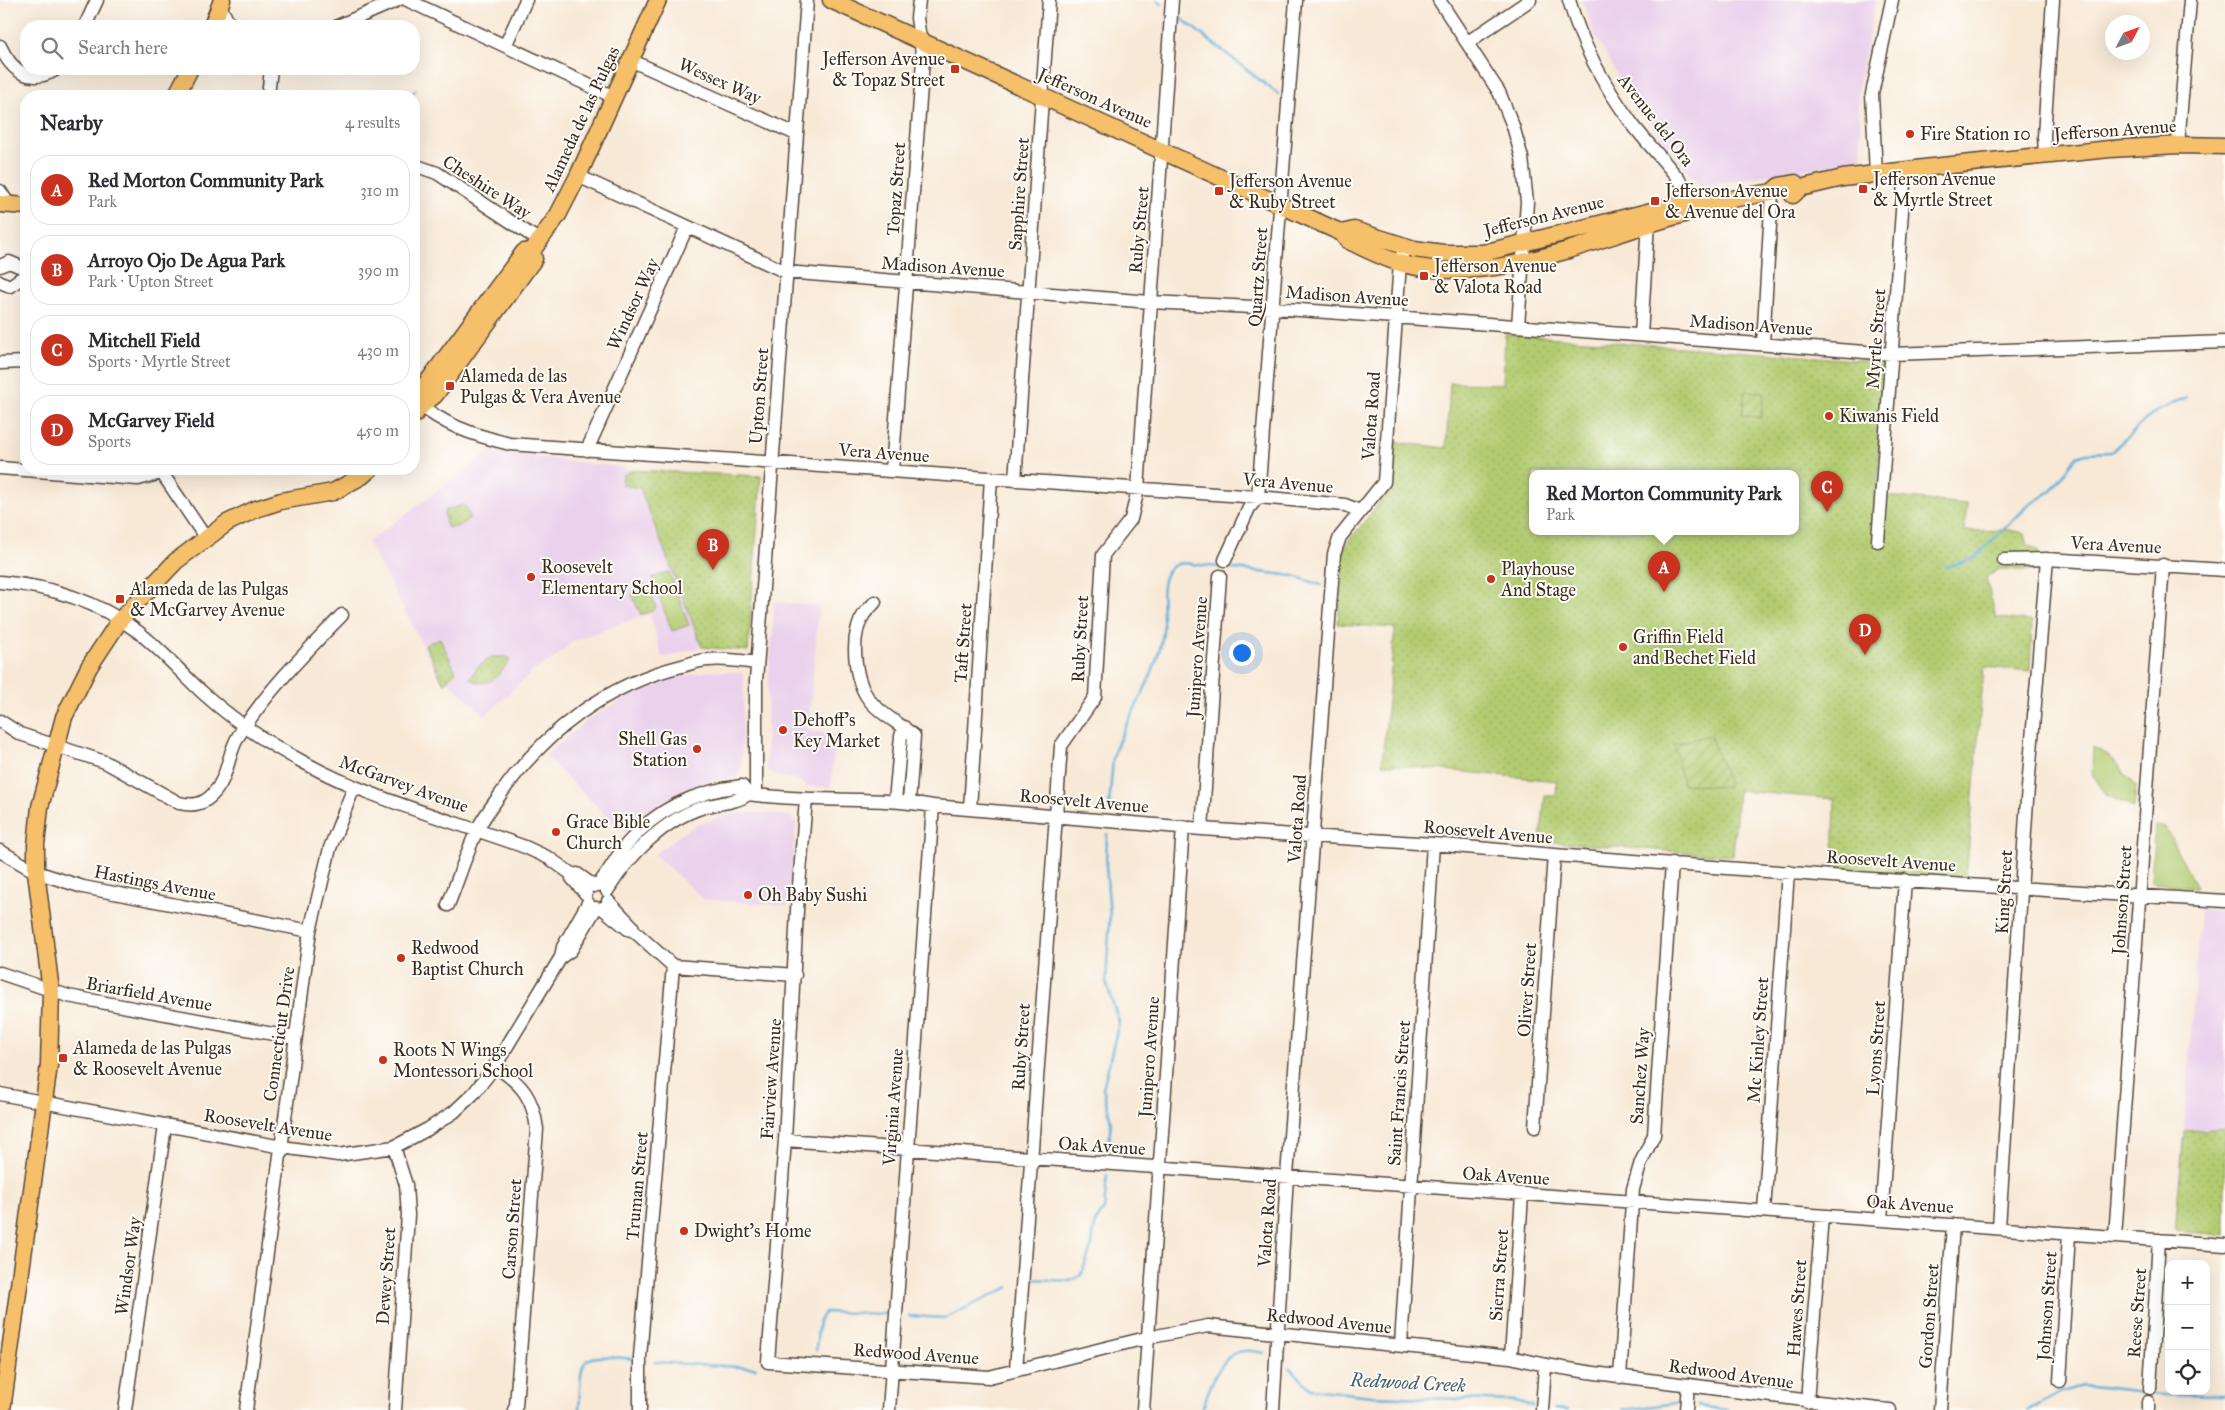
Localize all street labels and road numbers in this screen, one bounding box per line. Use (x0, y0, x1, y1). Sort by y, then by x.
street label: Alameda de las Pulgas (537, 43, 625, 197)
street label: Wessex Way (675, 53, 765, 109)
street label: Jefferson Avenue (1032, 62, 1156, 134)
street label: Avenue del Ora (1612, 69, 1699, 171)
street label: Jefferson Avenue (2051, 115, 2177, 146)
street label: Sapphire Street (1004, 136, 1034, 251)
street label: Topaz Street (882, 141, 910, 236)
street label: Cheshire Way (439, 150, 536, 224)
street label: Ruby Street (1124, 185, 1154, 275)
street label: Jefferson Avenue (1480, 190, 1607, 243)
street label: Quartz Street (1244, 226, 1273, 328)
street label: Madison Avenue (881, 252, 1005, 282)
street label: Windsor Way (602, 254, 664, 354)
street label: Madison Avenue (1285, 281, 1409, 311)
street label: Myrtle Street (1862, 287, 1891, 390)
street label: Madison Avenue (1689, 310, 1813, 340)
street label: Upton Street (745, 346, 773, 445)
street label: Valota Road (1357, 371, 1385, 462)
street label: Vera Avenue (837, 439, 930, 467)
street label: Vera Avenue (1241, 468, 1334, 498)
street label: Vera Avenue (2069, 532, 2162, 558)
street label: Ruby Street (1067, 594, 1093, 683)
street label: Junipero Avenue (1182, 596, 1213, 720)
street label: Taft Street (949, 602, 977, 684)
street label: McGarvey Avenue (336, 750, 472, 818)
street label: Valota Road (1283, 774, 1311, 865)
street label: Roosevelt Avenue (1018, 784, 1150, 818)
street label: Roosevelt Avenue (1422, 815, 1554, 849)
street label: Johnson Street (2107, 844, 2138, 958)
street label: Roosevelt Avenue (1825, 845, 1957, 877)
street label: King Street (1991, 849, 2018, 935)
street label: Hastings Avenue (92, 860, 218, 907)
street label: Oliver Street (1513, 941, 1541, 1038)
street label: Connecticut Drive (259, 965, 299, 1103)
street label: Briarfield Avenue (84, 972, 214, 1016)
street label: Mc Kinley Street (1743, 975, 1773, 1104)
street label: Junipero Avenue (1134, 996, 1165, 1120)
street label: Lyons Street (1862, 999, 1890, 1096)
street label: Ruby Street (1007, 1002, 1035, 1091)
street label: Fairview Avenue (756, 1018, 786, 1140)
street label: Saint Francis Street (1383, 1019, 1415, 1167)
street label: Sanchez Way (1626, 1026, 1654, 1125)
street label: Virginia Avenue (878, 1047, 909, 1168)
street label: Roosevelt Avenue (202, 1104, 334, 1146)
street label: Truman Street (621, 1130, 653, 1241)
street label: Oak Avenue (1058, 1132, 1146, 1160)
street label: Oak Avenue (1462, 1162, 1550, 1190)
street label: Carson Street (498, 1177, 527, 1280)
street label: Valota Road (1253, 1178, 1281, 1269)
street label: Oak Avenue (1866, 1190, 1954, 1218)
street label: Windsor Way (110, 1215, 146, 1317)
street label: Dewey Street (372, 1226, 400, 1326)
street label: Sierra Street (1485, 1228, 1513, 1322)
street label: Johnson Street (2032, 1250, 2063, 1364)
street label: Hawes Street (1783, 1258, 1811, 1357)
street label: Gordon Street (1914, 1262, 1944, 1369)
street label: Reese Street (2123, 1267, 2151, 1359)
street label: Redwood Avenue (1265, 1303, 1393, 1339)
street label: Redwood Avenue (852, 1339, 980, 1369)
street label: Redwood Avenue (1667, 1354, 1795, 1394)

